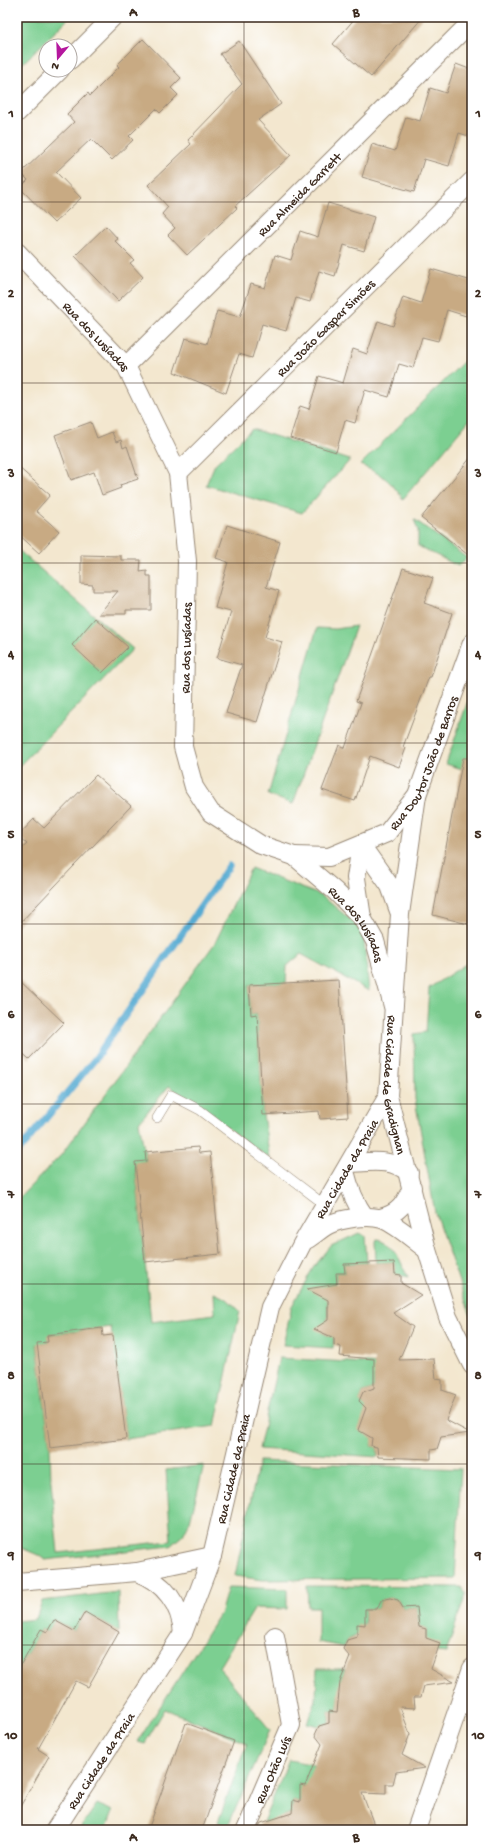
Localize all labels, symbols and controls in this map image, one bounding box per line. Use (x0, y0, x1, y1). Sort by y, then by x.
text: A (128, 6, 138, 21)
text: B (352, 6, 361, 21)
north arrow (38, 38, 78, 78)
text: N (50, 59, 61, 72)
text: 1 (7, 107, 14, 122)
text: 1 (474, 107, 481, 122)
street label: Rua Almeida Garrett (255, 149, 347, 241)
street label: Rua João Gaspar Simões (275, 276, 380, 381)
text: 2 (8, 287, 15, 302)
text: 2 (475, 287, 482, 302)
street label: Rua dos Lusíadas (59, 300, 133, 375)
text: 3 (7, 467, 15, 482)
text: 3 (474, 467, 482, 482)
street label: Rua dos Lusíadas (179, 601, 196, 694)
text: 4 (7, 648, 15, 663)
text: 4 (474, 648, 482, 663)
street label: Rua Doutor João de Barros (387, 693, 463, 834)
text: 5 (8, 828, 15, 843)
text: 5 (475, 828, 482, 843)
street label: Rua dos Lusíadas (325, 884, 386, 965)
text: 6 (8, 1008, 15, 1023)
text: 6 (475, 1008, 482, 1023)
street label: Rua Cidade de Gradignan (378, 1015, 408, 1157)
street label: Rua Cidade da Praia (313, 1117, 383, 1222)
text: 7 (7, 1188, 16, 1203)
text: 7 (474, 1188, 483, 1203)
text: 8 (7, 1369, 15, 1384)
text: 8 (474, 1369, 482, 1384)
street label: Rua Cidade da Praia (215, 1412, 255, 1526)
text: 9 (7, 1549, 15, 1564)
text: 9 (474, 1549, 482, 1564)
street label: Rua Cidade da Praia (65, 1710, 140, 1813)
text: 10 (4, 1729, 18, 1744)
text: 10 (471, 1729, 485, 1744)
street label: Rua Otão Luís (253, 1733, 296, 1806)
text: A (128, 1831, 138, 1846)
text: B (352, 1831, 361, 1846)

